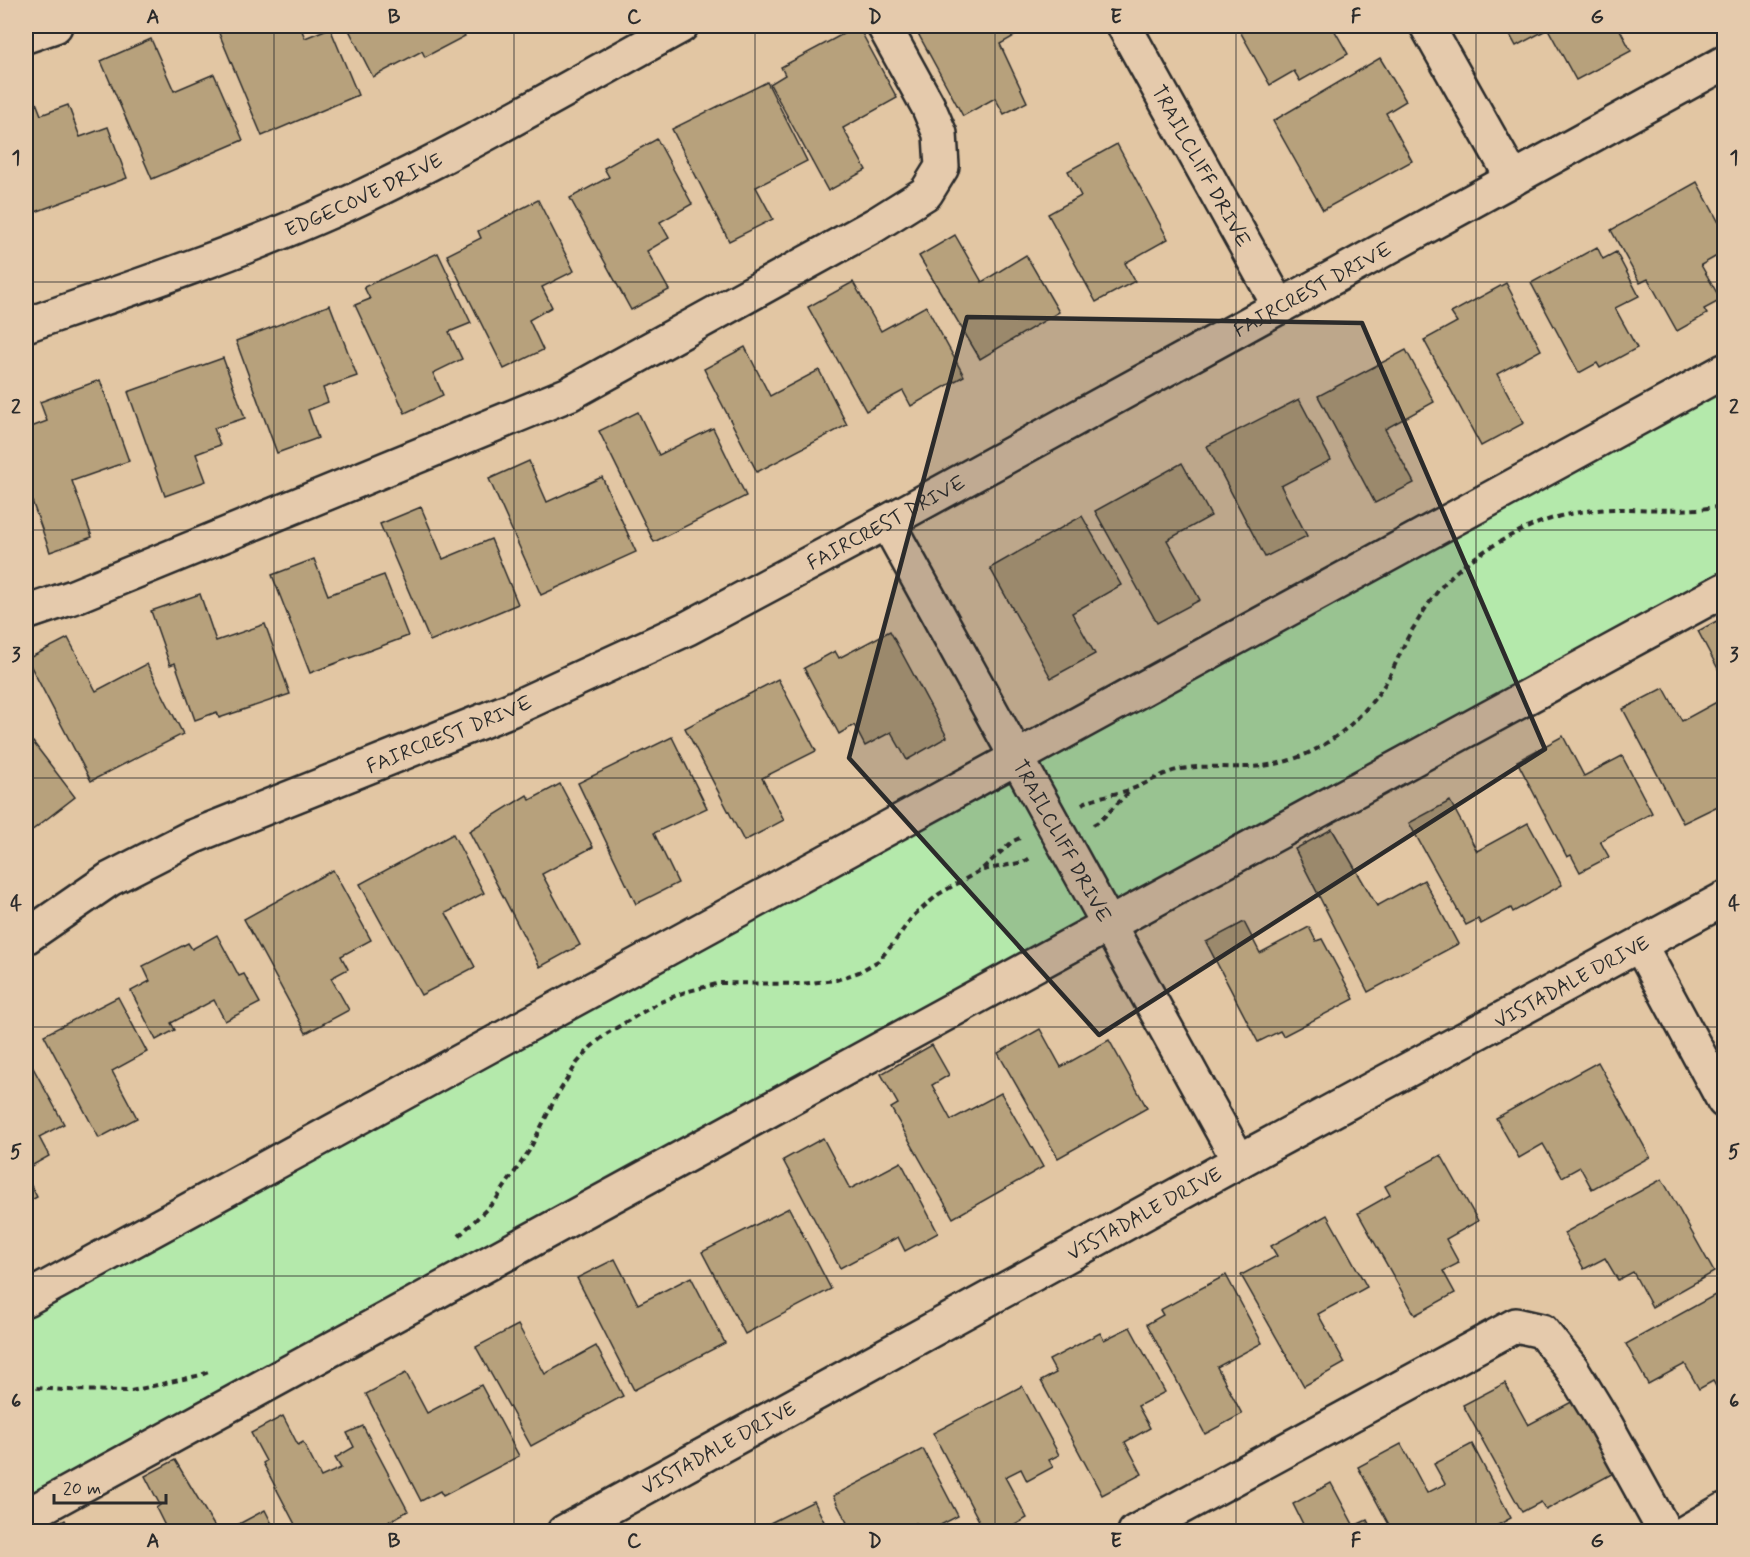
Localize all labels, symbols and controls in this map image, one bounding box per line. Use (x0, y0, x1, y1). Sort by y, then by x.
text: A (146, 4, 160, 31)
text: B (388, 4, 401, 31)
text: C (627, 4, 642, 31)
text: D (868, 4, 882, 31)
text: E (1110, 4, 1122, 31)
text: F (1351, 4, 1362, 31)
text: G (1590, 4, 1604, 31)
street label: TRAILCLIFF DRIVE (1144, 81, 1256, 253)
text: 1 (12, 145, 20, 172)
text: 1 (1730, 145, 1738, 172)
street label: EDGECOVE DRIVE (281, 147, 447, 244)
street label: FAIRCREST DRIVE (1229, 236, 1397, 344)
text: 2 (11, 394, 21, 421)
text: 2 (1729, 394, 1739, 421)
street label: FAIRCREST DRIVE (803, 470, 971, 577)
text: 3 (11, 642, 21, 669)
text: 3 (1729, 642, 1739, 669)
street label: FAIRCREST DRIVE (363, 690, 537, 781)
street label: TRAILCLIFF DRIVE (1006, 755, 1117, 928)
text: 4 (10, 891, 22, 918)
text: 4 (1728, 891, 1740, 918)
street label: VISTADALE DRIVE (1490, 930, 1654, 1036)
text: 5 (10, 1139, 22, 1166)
text: 5 (1728, 1139, 1740, 1166)
street label: VISTADALE DRIVE (1063, 1161, 1227, 1268)
text: 6 (11, 1388, 21, 1415)
text: 6 (1729, 1388, 1739, 1415)
street label: VISTADALE DRIVE (637, 1395, 801, 1502)
scale bar (54, 1467, 166, 1505)
text: 20 m (63, 1477, 101, 1501)
text: A (146, 1528, 160, 1555)
text: B (388, 1528, 401, 1555)
text: C (627, 1528, 642, 1555)
text: D (868, 1528, 882, 1555)
text: E (1110, 1528, 1122, 1555)
text: F (1351, 1528, 1362, 1555)
text: G (1590, 1528, 1604, 1555)

